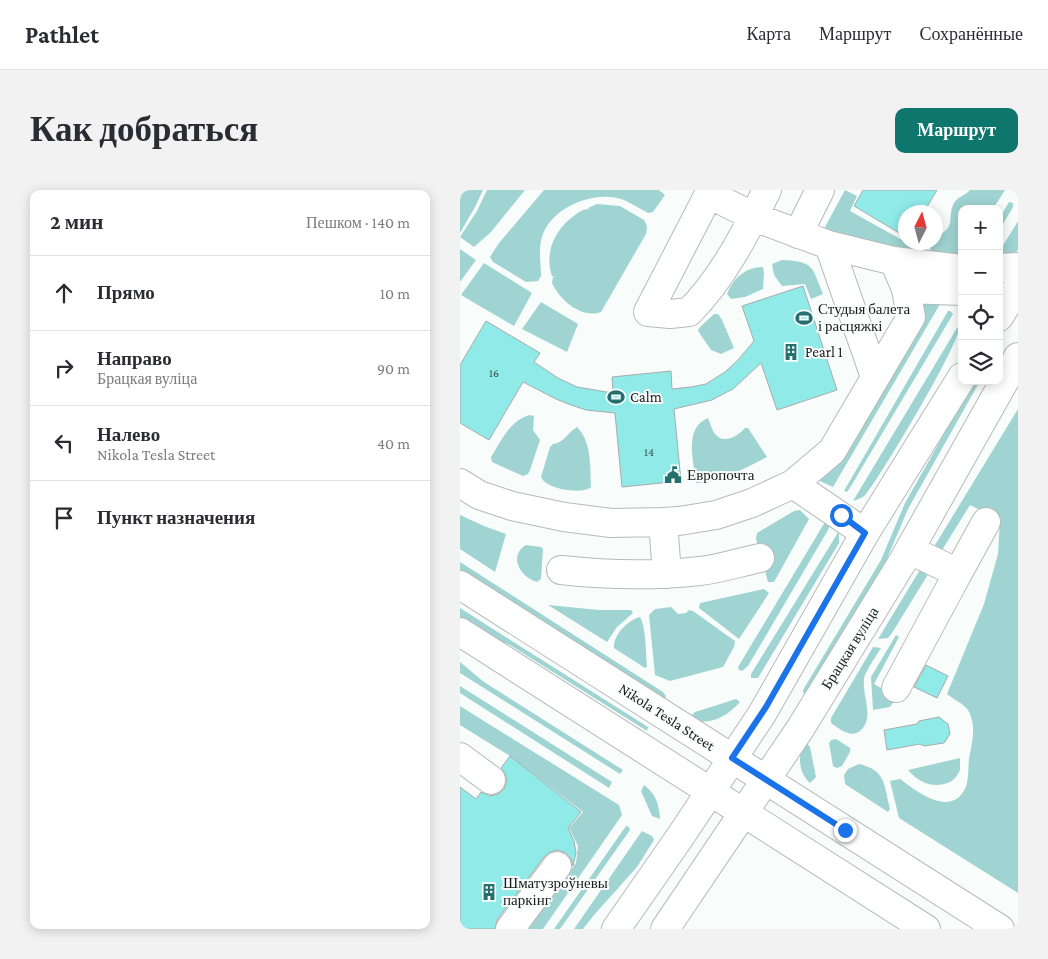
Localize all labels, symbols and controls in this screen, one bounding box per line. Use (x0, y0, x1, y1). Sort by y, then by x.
text: Pathlet (25, 21, 99, 48)
text: Карта (746, 24, 791, 44)
text: Маршрут (819, 24, 891, 44)
text: Сохранённые (919, 24, 1023, 44)
button: Маршрут (895, 108, 1018, 153)
text: Как добраться (30, 110, 258, 149)
north arrow (898, 205, 943, 250)
map controls (958, 205, 1003, 385)
button: + (958, 205, 1003, 250)
text: 2 мин (50, 210, 103, 234)
text: Пешком · 140 m (306, 214, 410, 231)
button: − (958, 250, 1003, 295)
icon: ahead (50, 279, 78, 307)
text: Прямо (97, 282, 155, 303)
text: 10 m (380, 285, 410, 302)
button: locate (958, 295, 1003, 340)
place label: Студыя балета і расцяжкі (818, 301, 910, 334)
sports icon: Студыя балета і расцяжкі (794, 308, 814, 328)
button: layers (958, 340, 1003, 385)
building icon: Pearl 1 (781, 342, 801, 362)
place label: Pearl 1 (805, 344, 843, 360)
text: Направо (97, 348, 172, 369)
icon: right (50, 354, 78, 382)
text: 90 m (377, 360, 410, 377)
house number: 16 (489, 366, 499, 380)
text: Брацкая вуліца (97, 370, 197, 387)
sports icon: Calm (606, 387, 626, 407)
place label: Calm (630, 389, 662, 405)
text: Налево (97, 424, 160, 445)
icon: left (50, 429, 78, 457)
text: 40 m (377, 435, 410, 452)
house number: 14 (644, 445, 654, 459)
text: Nikola Tesla Street (97, 446, 215, 463)
public building icon: Европочта (663, 465, 683, 485)
place label: Европочта (687, 467, 755, 483)
icon: arrive (50, 504, 78, 532)
route start (830, 504, 853, 527)
text: Пункт назначения (97, 507, 255, 528)
street label: Брацкая вуліца (818, 604, 882, 692)
street label: Nikola Tesla Street (616, 680, 719, 754)
route end (834, 819, 857, 842)
place label: Шматузроўневы паркінг (503, 875, 608, 908)
building icon: Шматузроўневы паркінг (479, 882, 499, 902)

